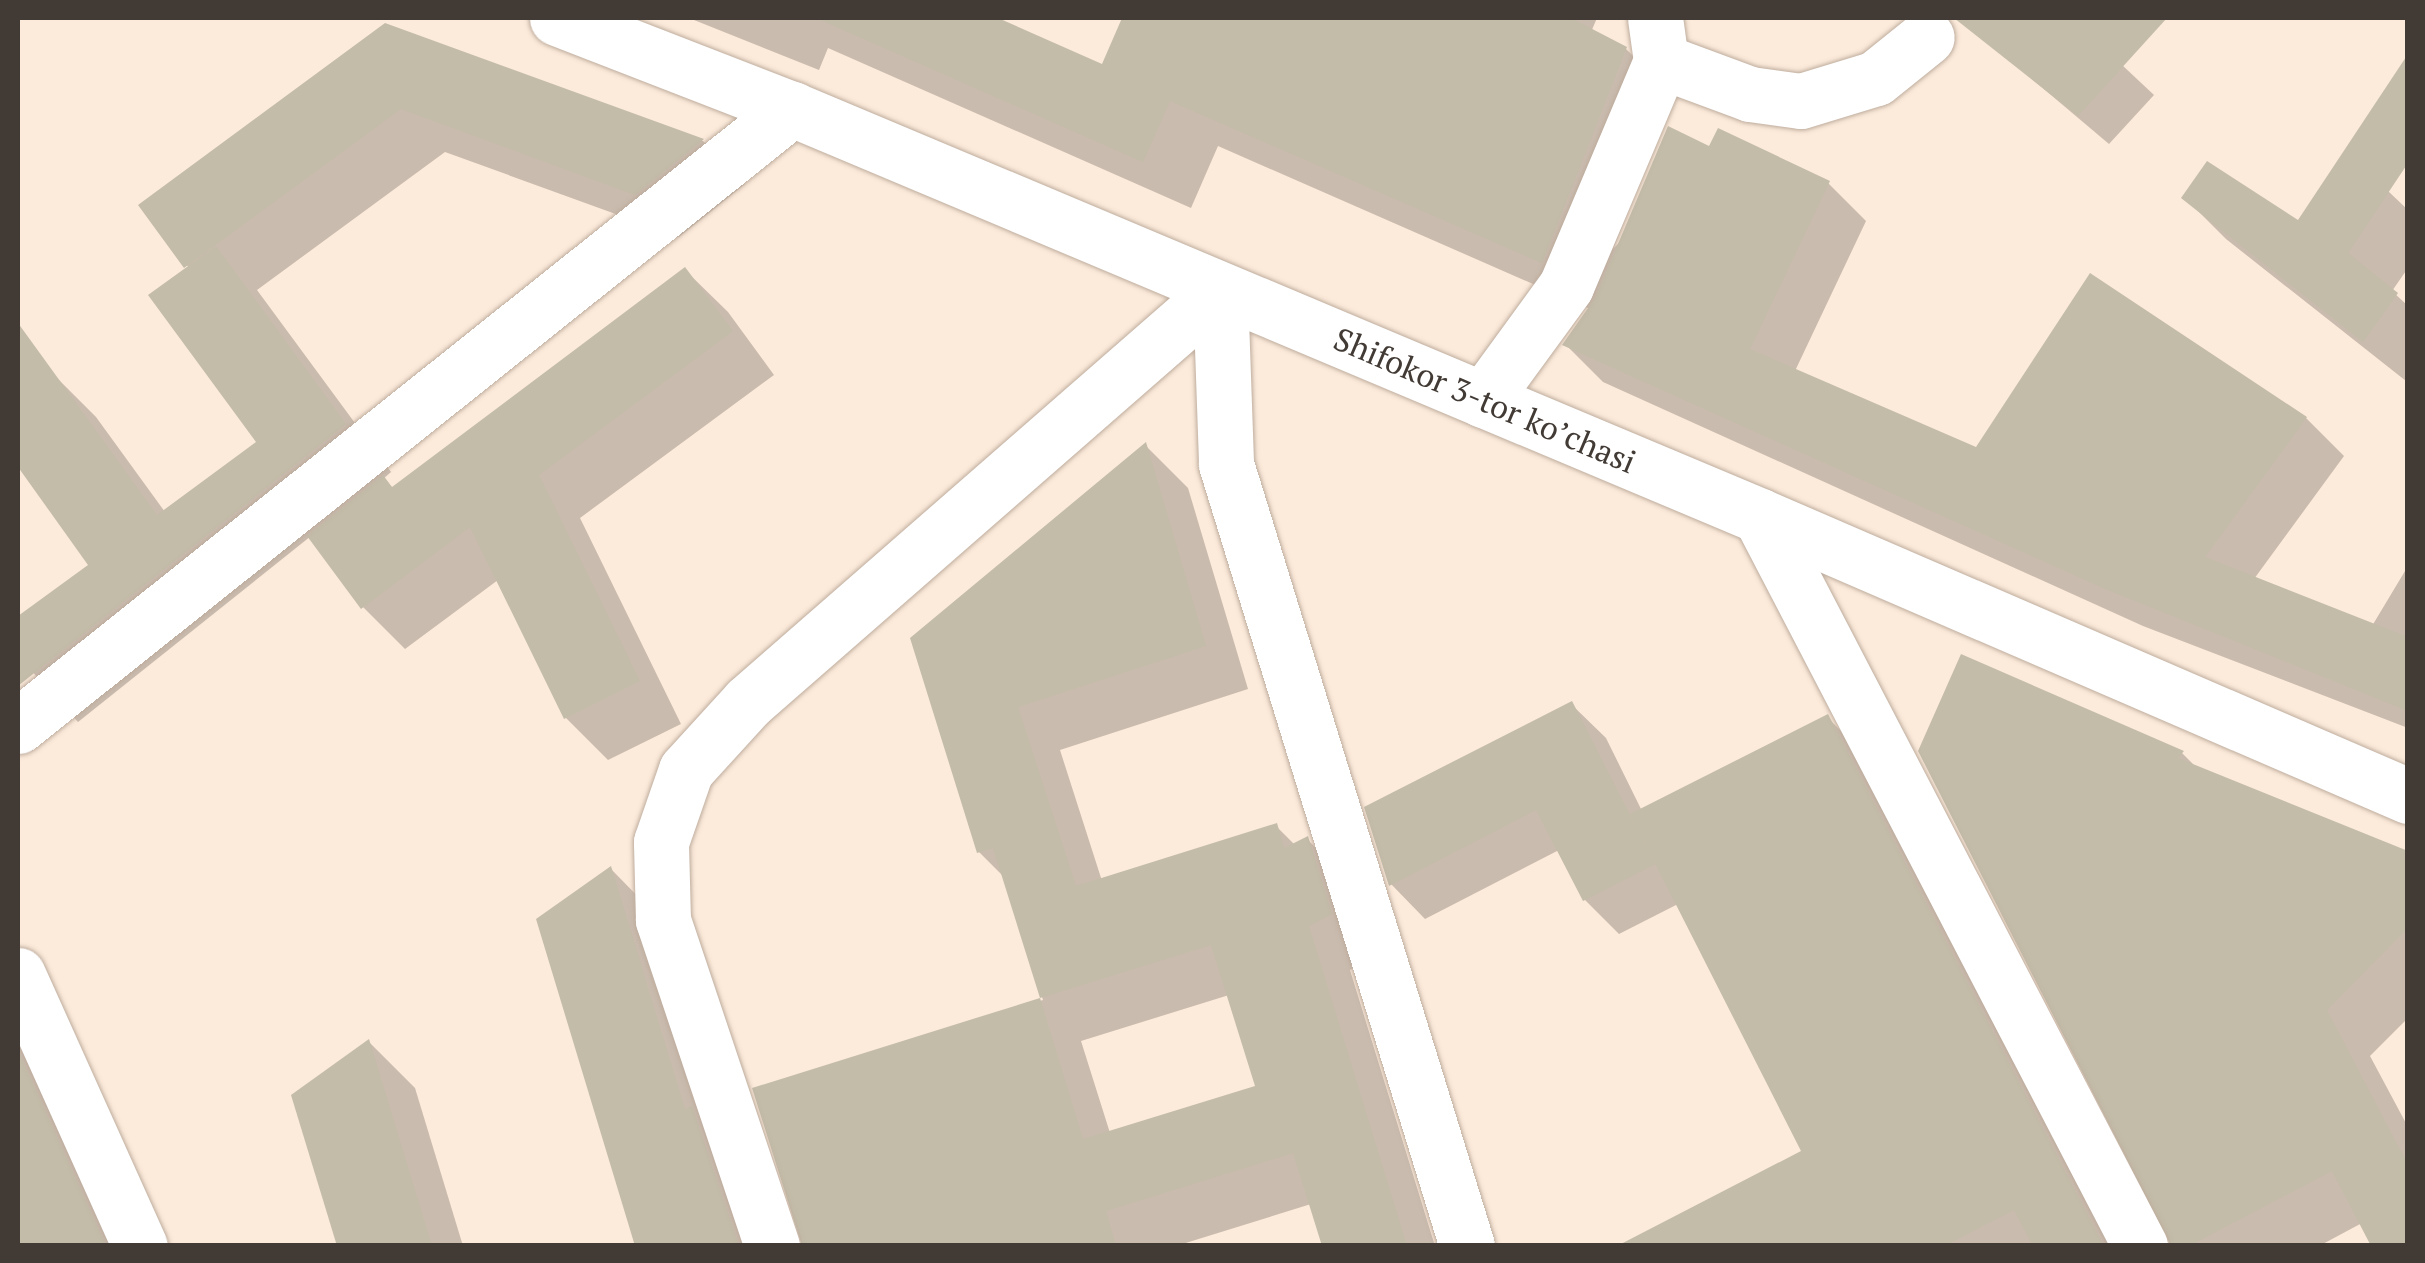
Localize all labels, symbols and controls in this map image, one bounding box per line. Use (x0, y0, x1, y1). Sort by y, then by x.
street label: Shifokor 3-tor koʼchasi (1328, 319, 1642, 481)

